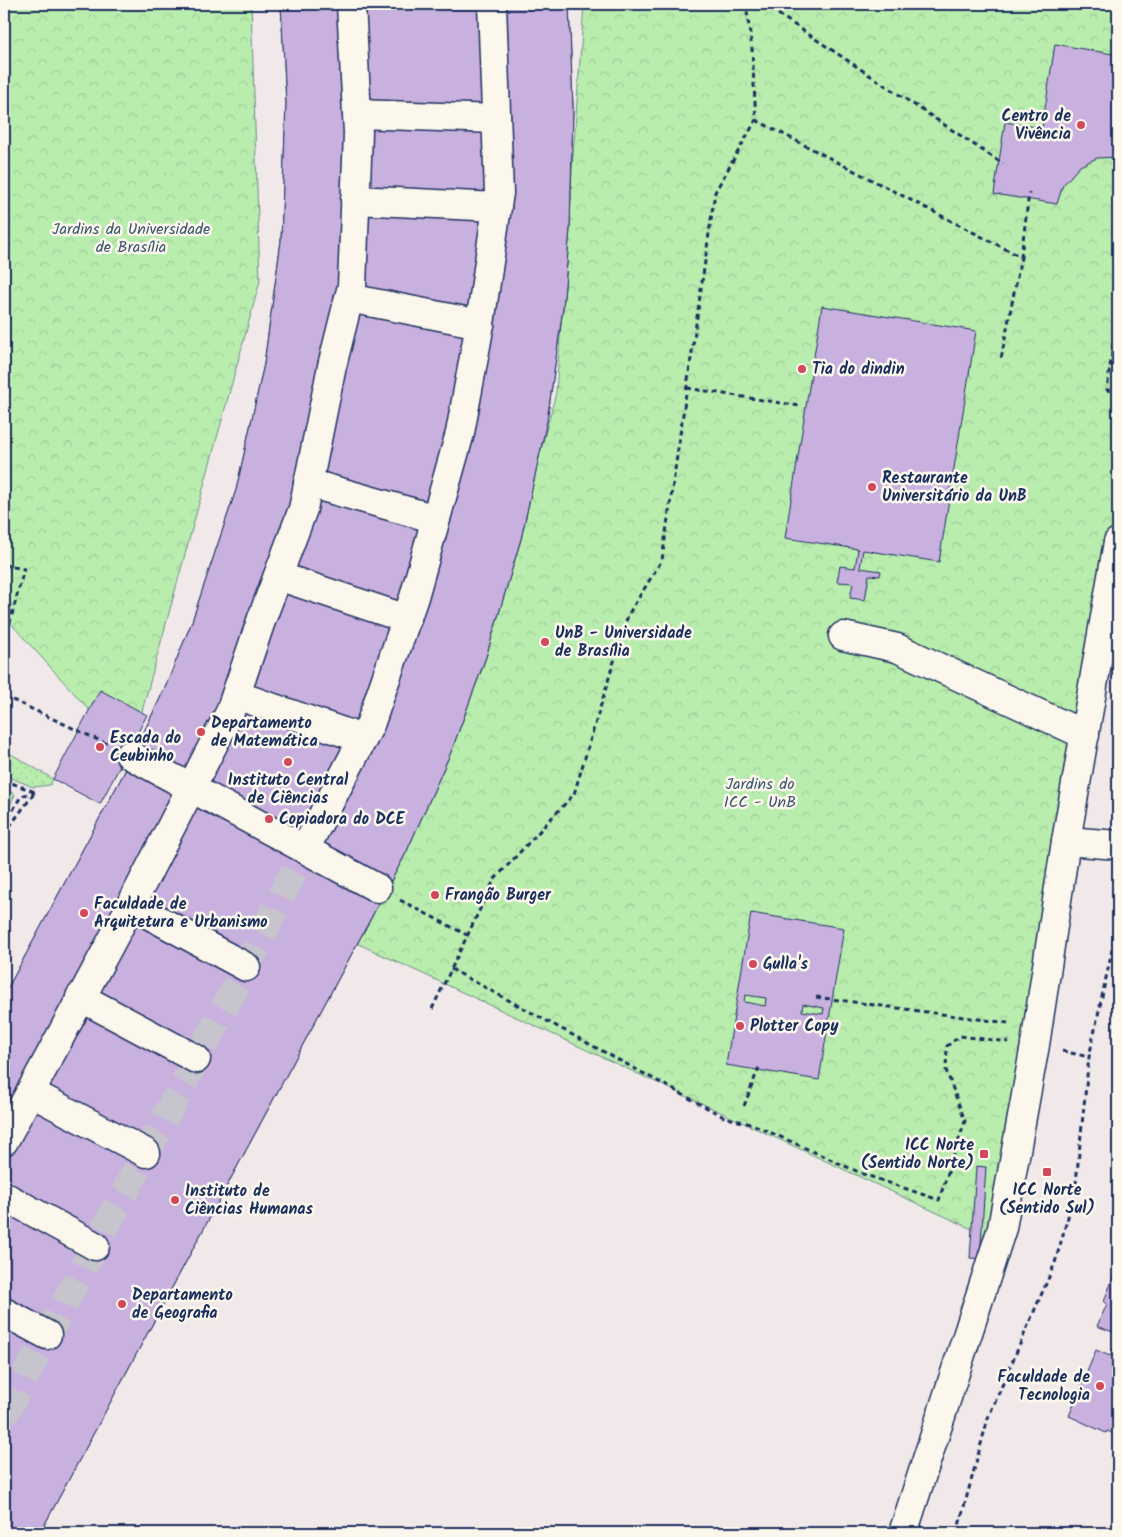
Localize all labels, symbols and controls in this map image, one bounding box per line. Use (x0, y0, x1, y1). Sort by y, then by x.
place label: Centro de Vivência (1002, 104, 1071, 147)
marker: Centro de Vivência (1075, 119, 1087, 131)
park label: Jardins da Universidade de Brasília (52, 217, 210, 260)
place label: Tia do dindin (812, 357, 905, 382)
marker: Tia do dindin (796, 363, 808, 375)
place label: Restaurante Universitário da UnB (882, 466, 1027, 509)
marker: Restaurante Universitário da UnB (866, 481, 878, 493)
place label: UnB - Universidade de Brasília (555, 621, 692, 664)
marker: UnB - Universidade de Brasília (539, 636, 551, 648)
place label: Departamento de Matemática (211, 711, 318, 754)
place label: Escada do Ceubinho (110, 726, 181, 769)
marker: Departamento de Matemática (195, 726, 207, 738)
marker: Escada do Ceubinho (94, 741, 106, 753)
marker: Instituto Central de Ciências (282, 756, 294, 768)
place label: Instituto Central de Ciências (228, 768, 349, 811)
park label: Jardins do ICC - UnB (724, 772, 796, 815)
place label: Copiadora do DCE (279, 807, 406, 832)
marker: Copiadora do DCE (263, 813, 275, 825)
place label: Frangão Burger (445, 883, 552, 908)
marker: Frangão Burger (429, 889, 441, 901)
place label: Faculdade de Arquitetura e Urbanismo (94, 892, 268, 935)
marker: Faculdade de Arquitetura e Urbanismo (78, 907, 90, 919)
place label: Gulla's (763, 952, 809, 977)
marker: Gulla's (747, 958, 759, 970)
place label: Plotter Copy (750, 1014, 839, 1039)
marker: Plotter Copy (734, 1020, 746, 1032)
place label: ICC Norte (Sentido Norte) (861, 1133, 974, 1176)
marker: ICC Norte (Sentido Norte) (978, 1148, 990, 1160)
marker: ICC Norte (Sentido Sul) (1041, 1166, 1053, 1178)
place label: ICC Norte (Sentido Sul) (999, 1178, 1095, 1221)
place label: Instituto de Ciências Humanas (185, 1179, 313, 1222)
marker: Instituto de Ciências Humanas (169, 1194, 181, 1206)
place label: Departamento de Geografia (132, 1283, 233, 1326)
marker: Departamento de Geografia (116, 1298, 128, 1310)
place label: Faculdade de Tecnologia (998, 1365, 1090, 1408)
marker: Faculdade de Tecnologia (1094, 1380, 1106, 1392)

